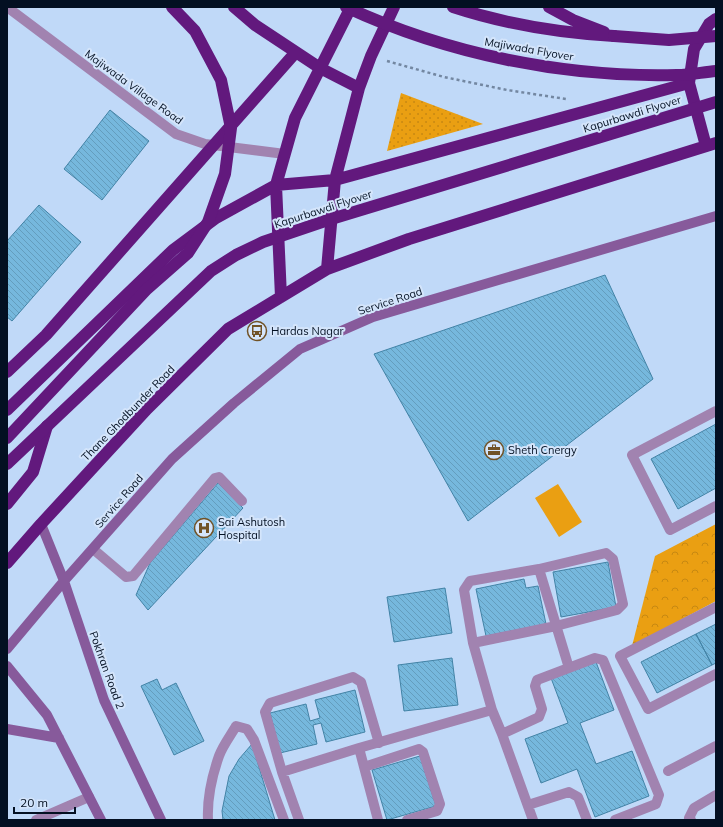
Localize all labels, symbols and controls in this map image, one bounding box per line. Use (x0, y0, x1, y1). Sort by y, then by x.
street label: Majiwada Flyover (484, 34, 574, 64)
street label: Majiwada Village Road (82, 47, 186, 127)
street label: Kapurbawdi Flyover (581, 92, 683, 136)
street label: Kapurbawdi Flyover (272, 187, 374, 231)
street label: Service Road (356, 284, 424, 318)
bus stop icon: Hardas Nagar (246, 320, 268, 342)
place label: Hardas Nagar (271, 324, 344, 338)
street label: Thane Ghodbunder Road (78, 362, 178, 464)
office icon: Sheth Cnergy (483, 439, 505, 461)
place label: Sheth Cnergy (508, 443, 577, 457)
street label: Service Road (92, 471, 146, 531)
place label: Sai Ashutosh Hospital (218, 515, 285, 542)
hospital icon: Sai Ashutosh Hospital (193, 517, 215, 539)
street label: Pokhran Road 2 (86, 629, 128, 711)
scale bar (14, 789, 75, 815)
text: 20 m (20, 795, 48, 810)

